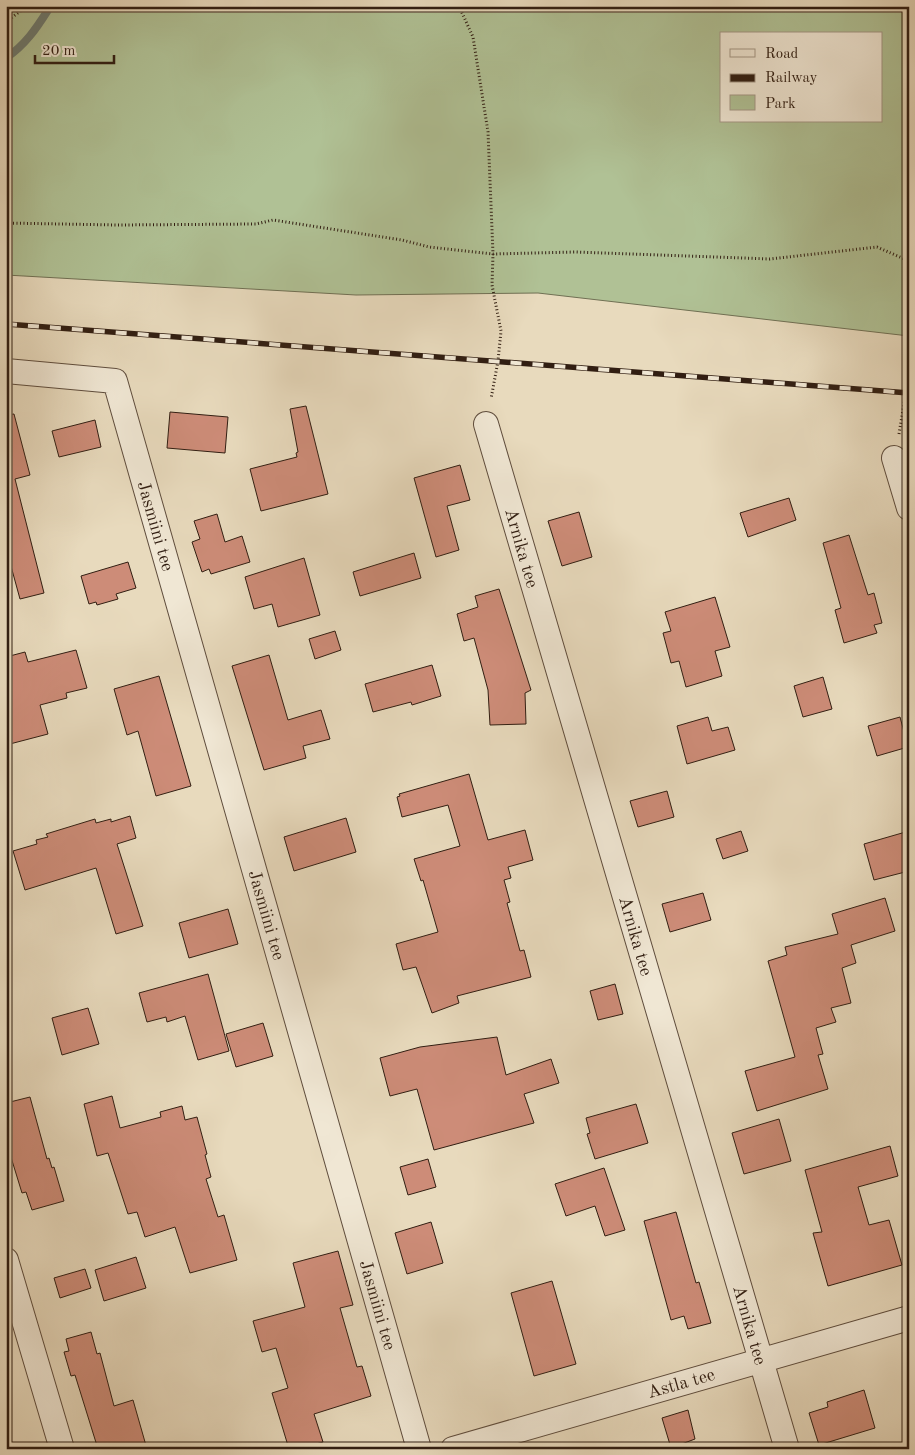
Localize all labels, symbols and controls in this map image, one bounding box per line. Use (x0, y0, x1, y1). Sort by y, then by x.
scale bar (35, 32, 114, 64)
legend (720, 32, 882, 122)
text: 20 m (42, 44, 76, 59)
text: Road (765, 47, 799, 62)
text: Railway (765, 71, 818, 86)
text: Park (765, 97, 796, 112)
street label: Jasmiini tee (134, 479, 176, 573)
street label: Arnika tee (501, 506, 541, 590)
street label: Jasmiini tee (245, 868, 287, 962)
street label: Arnika tee (615, 894, 655, 978)
street label: Jasmiini tee (356, 1258, 398, 1352)
street label: Arnika tee (729, 1283, 769, 1367)
street label: Astla tee (645, 1366, 717, 1402)

